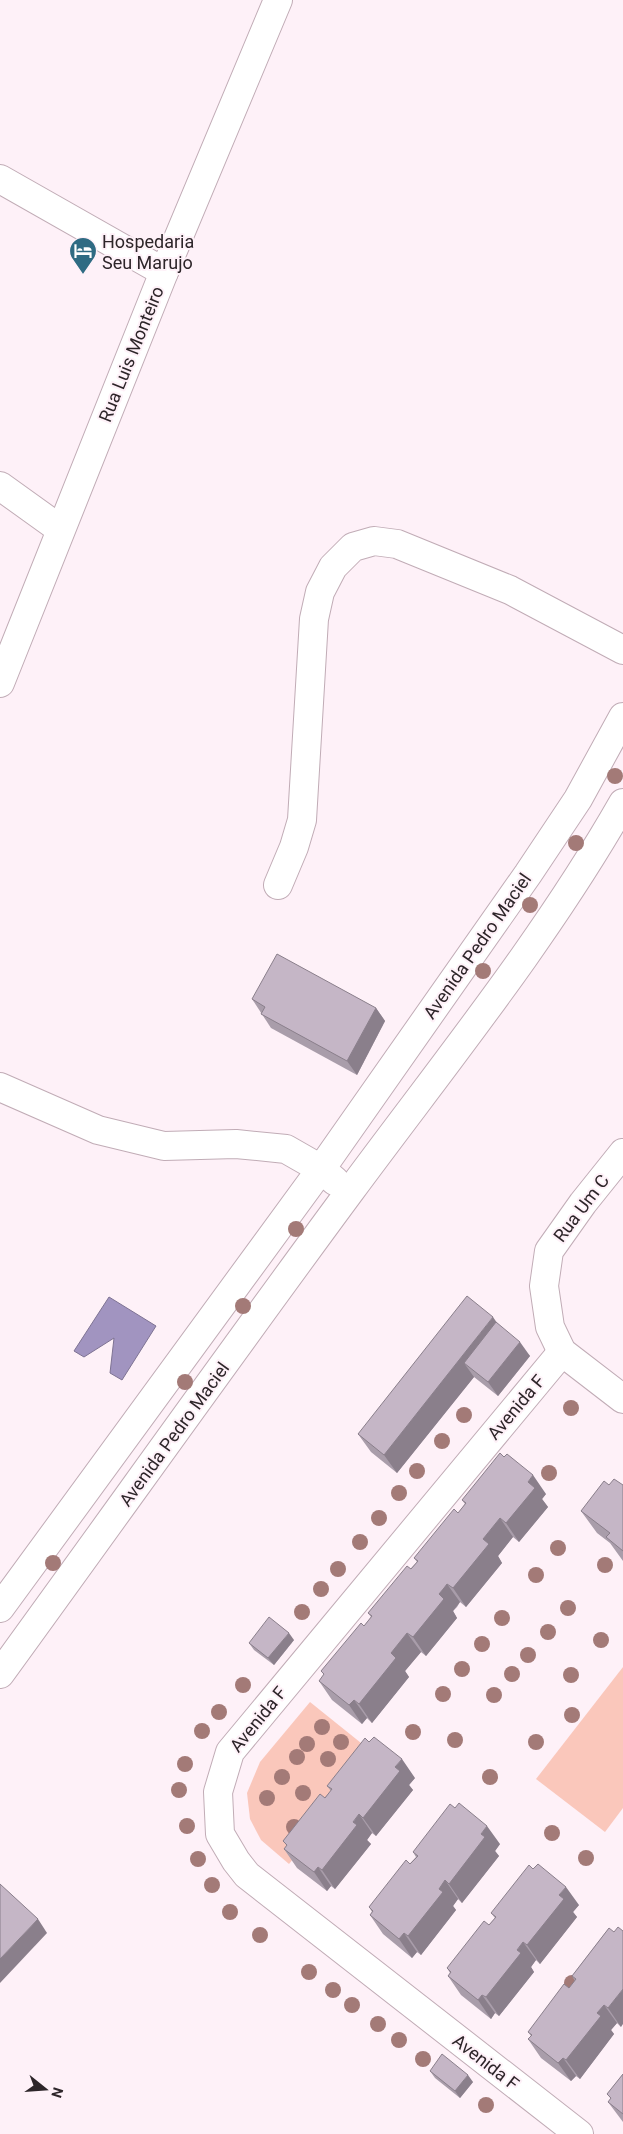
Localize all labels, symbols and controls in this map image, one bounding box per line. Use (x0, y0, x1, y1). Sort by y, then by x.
place label: Hospedaria Seu Marujo (102, 231, 194, 273)
hotel icon: Hospedaria Seu Marujo (68, 236, 98, 275)
street label: Rua Luis Monteiro (94, 283, 168, 425)
street label: Avenida Pedro Maciel (419, 869, 535, 1023)
street label: Rua Um C (549, 1170, 613, 1246)
street label: Avenida Pedro Maciel (115, 1358, 233, 1510)
street label: Avenida F (483, 1370, 549, 1444)
street label: Avenida F (225, 1682, 291, 1756)
street label: Avenida F (449, 2030, 523, 2094)
north arrow (20, 2064, 70, 2114)
text: N (48, 2086, 67, 2100)

